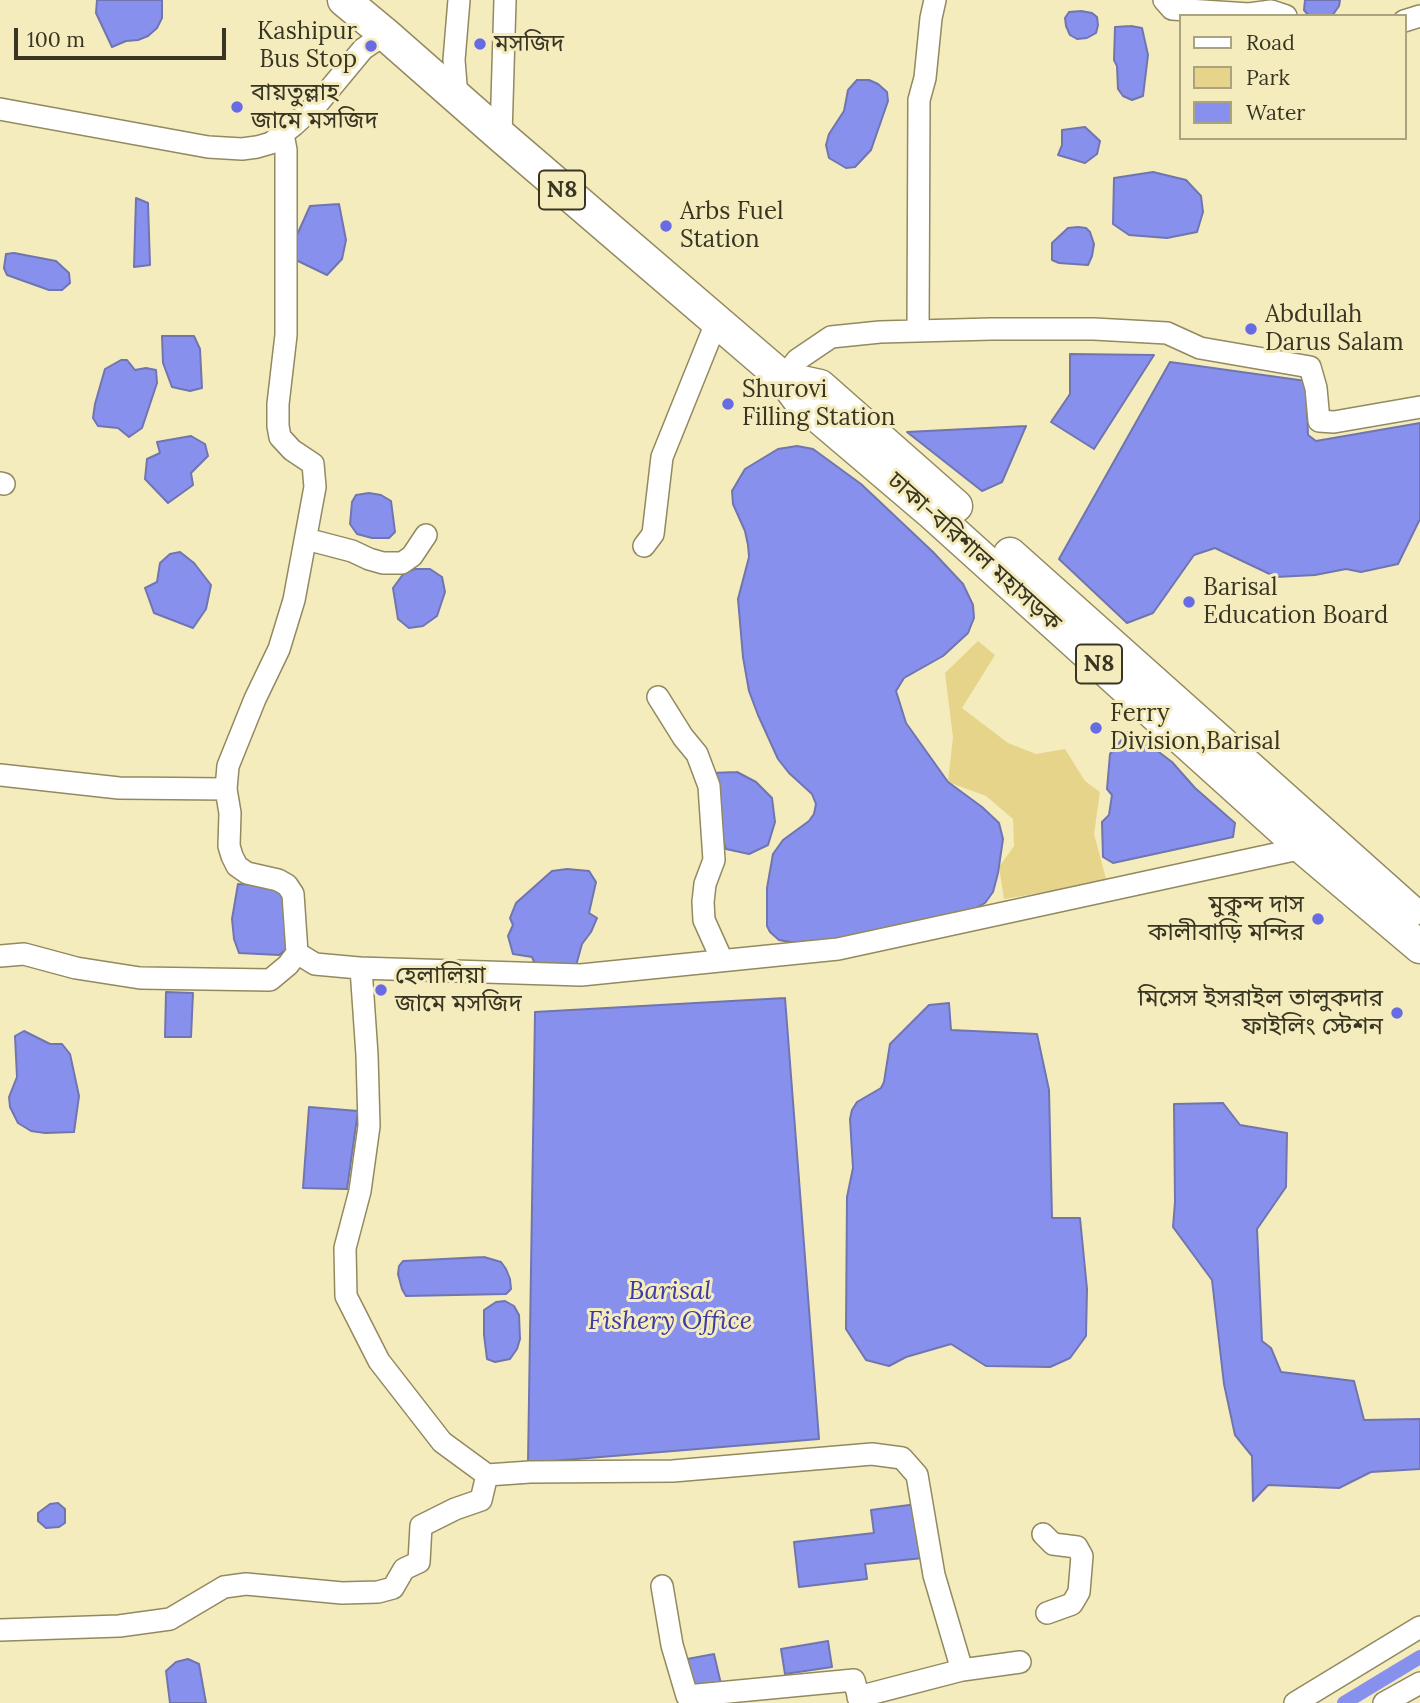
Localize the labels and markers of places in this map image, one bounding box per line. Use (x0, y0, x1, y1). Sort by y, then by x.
place label: Kashipur Bus Stop (257, 18, 357, 74)
place label: মসজিদ (494, 30, 564, 58)
marker: মসজিদ (472, 36, 488, 52)
marker: Kashipur Bus Stop (363, 38, 379, 54)
place label: বায়তুল্লাহ জামে মসজিদ (251, 79, 378, 135)
marker: বায়তুল্লাহ জামে মসজিদ (229, 99, 245, 115)
place label: Arbs Fuel Station (680, 198, 783, 254)
marker: Arbs Fuel Station (658, 218, 674, 234)
place label: Abdullah Darus Salam (1265, 301, 1404, 357)
marker: Abdullah Darus Salam (1243, 321, 1259, 337)
place label: Shurovi Filling Station (742, 376, 895, 432)
marker: Shurovi Filling Station (720, 396, 736, 412)
place label: Barisal Education Board (1203, 574, 1388, 630)
marker: Barisal Education Board (1181, 594, 1197, 610)
place label: Ferry Division,Barisal (1110, 700, 1280, 756)
marker: Ferry Division,Barisal (1088, 720, 1104, 736)
place label: মুকুন্দ দাস কালীবাড়ি মন্দির (1148, 891, 1304, 947)
marker: মুকুন্দ দাস কালীবাড়ি মন্দির (1310, 911, 1326, 927)
place label: হেলালিয়া জামে মসজিদ (395, 962, 522, 1018)
marker: হেলালিয়া জামে মসজিদ (373, 982, 389, 998)
place label: মিসেস ইসরাইল তালুকদার ফাইলিং স্টেশন (1138, 985, 1383, 1041)
marker: মিসেস ইসরাইল তালুকদার ফাইলিং স্টেশন (1389, 1005, 1405, 1021)

